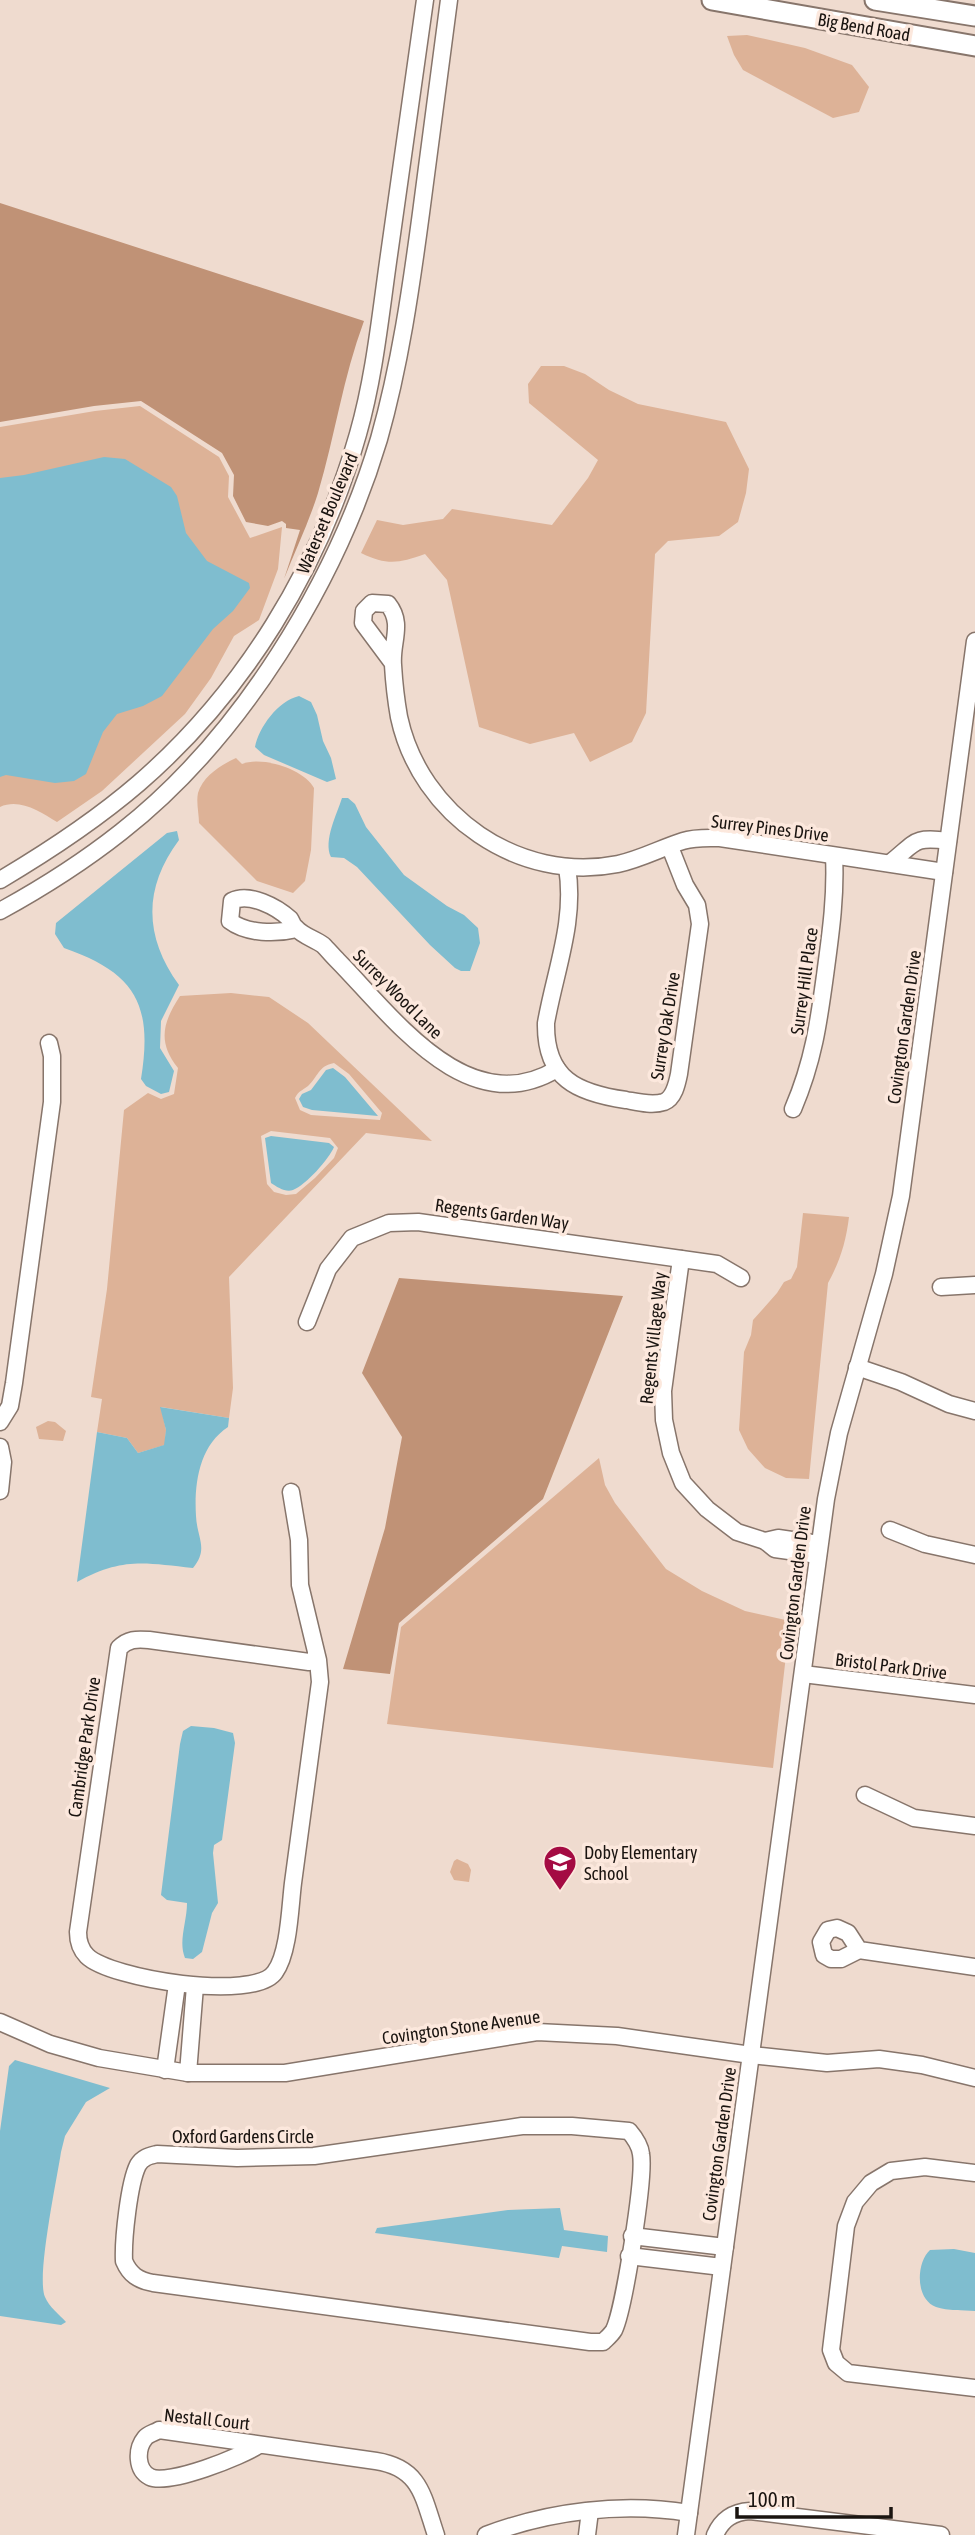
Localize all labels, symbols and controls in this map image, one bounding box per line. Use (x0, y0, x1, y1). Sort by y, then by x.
street label: Big Bend Road (816, 9, 912, 45)
street label: Waterset Boulevard (292, 449, 362, 577)
street label: Surrey Pines Drive (710, 810, 830, 846)
street label: Surrey Hill Place (786, 926, 822, 1036)
street label: Surrey Wood Lane (349, 945, 447, 1043)
street label: Covington Garden Drive (883, 949, 925, 1105)
street label: Surrey Oak Drive (646, 971, 684, 1081)
street label: Regents Garden Way (434, 1194, 570, 1234)
street label: Regents Village Way (636, 1271, 670, 1405)
street label: Covington Garden Drive (775, 1505, 815, 1661)
street label: Bristol Park Drive (834, 1649, 948, 1683)
street label: Cambridge Park Drive (64, 1676, 104, 1818)
place label: Doby Elementary School (584, 1842, 697, 1884)
school or university icon: Doby Elementary School (541, 1843, 579, 1892)
street label: Covington Stone Avenue (381, 2006, 541, 2048)
street label: Covington Garden Drive (698, 2066, 740, 2222)
street label: Oxford Gardens Circle (172, 2126, 314, 2147)
street label: Nestall Court (163, 2404, 251, 2434)
scale bar (737, 2476, 891, 2520)
text: 100 m (748, 2487, 796, 2511)

